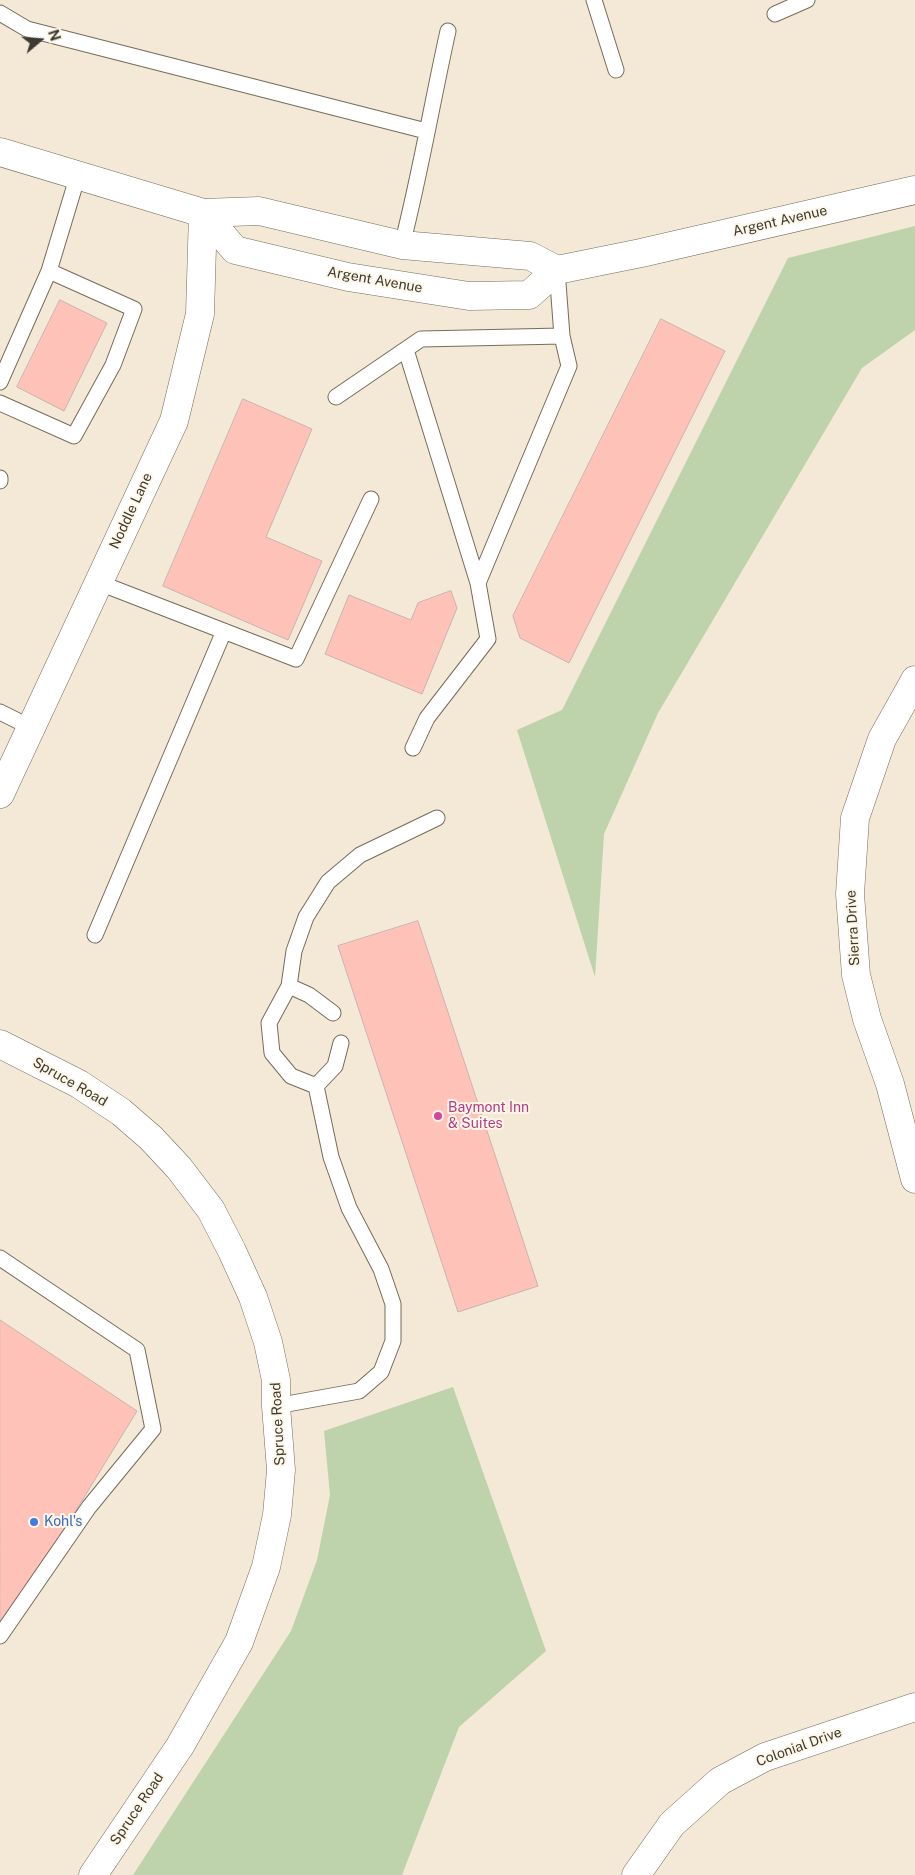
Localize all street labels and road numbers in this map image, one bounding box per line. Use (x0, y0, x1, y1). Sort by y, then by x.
street label: Argent Avenue (731, 202, 829, 240)
street label: Argent Avenue (326, 263, 424, 297)
street label: Noddle Lane (106, 470, 156, 552)
street label: Sierra Drive (843, 890, 863, 966)
street label: Spruce Road (30, 1054, 110, 1110)
street label: Spruce Road (267, 1382, 289, 1466)
street label: Colonial Drive (754, 1724, 844, 1770)
street label: Spruce Road (107, 1770, 167, 1848)

